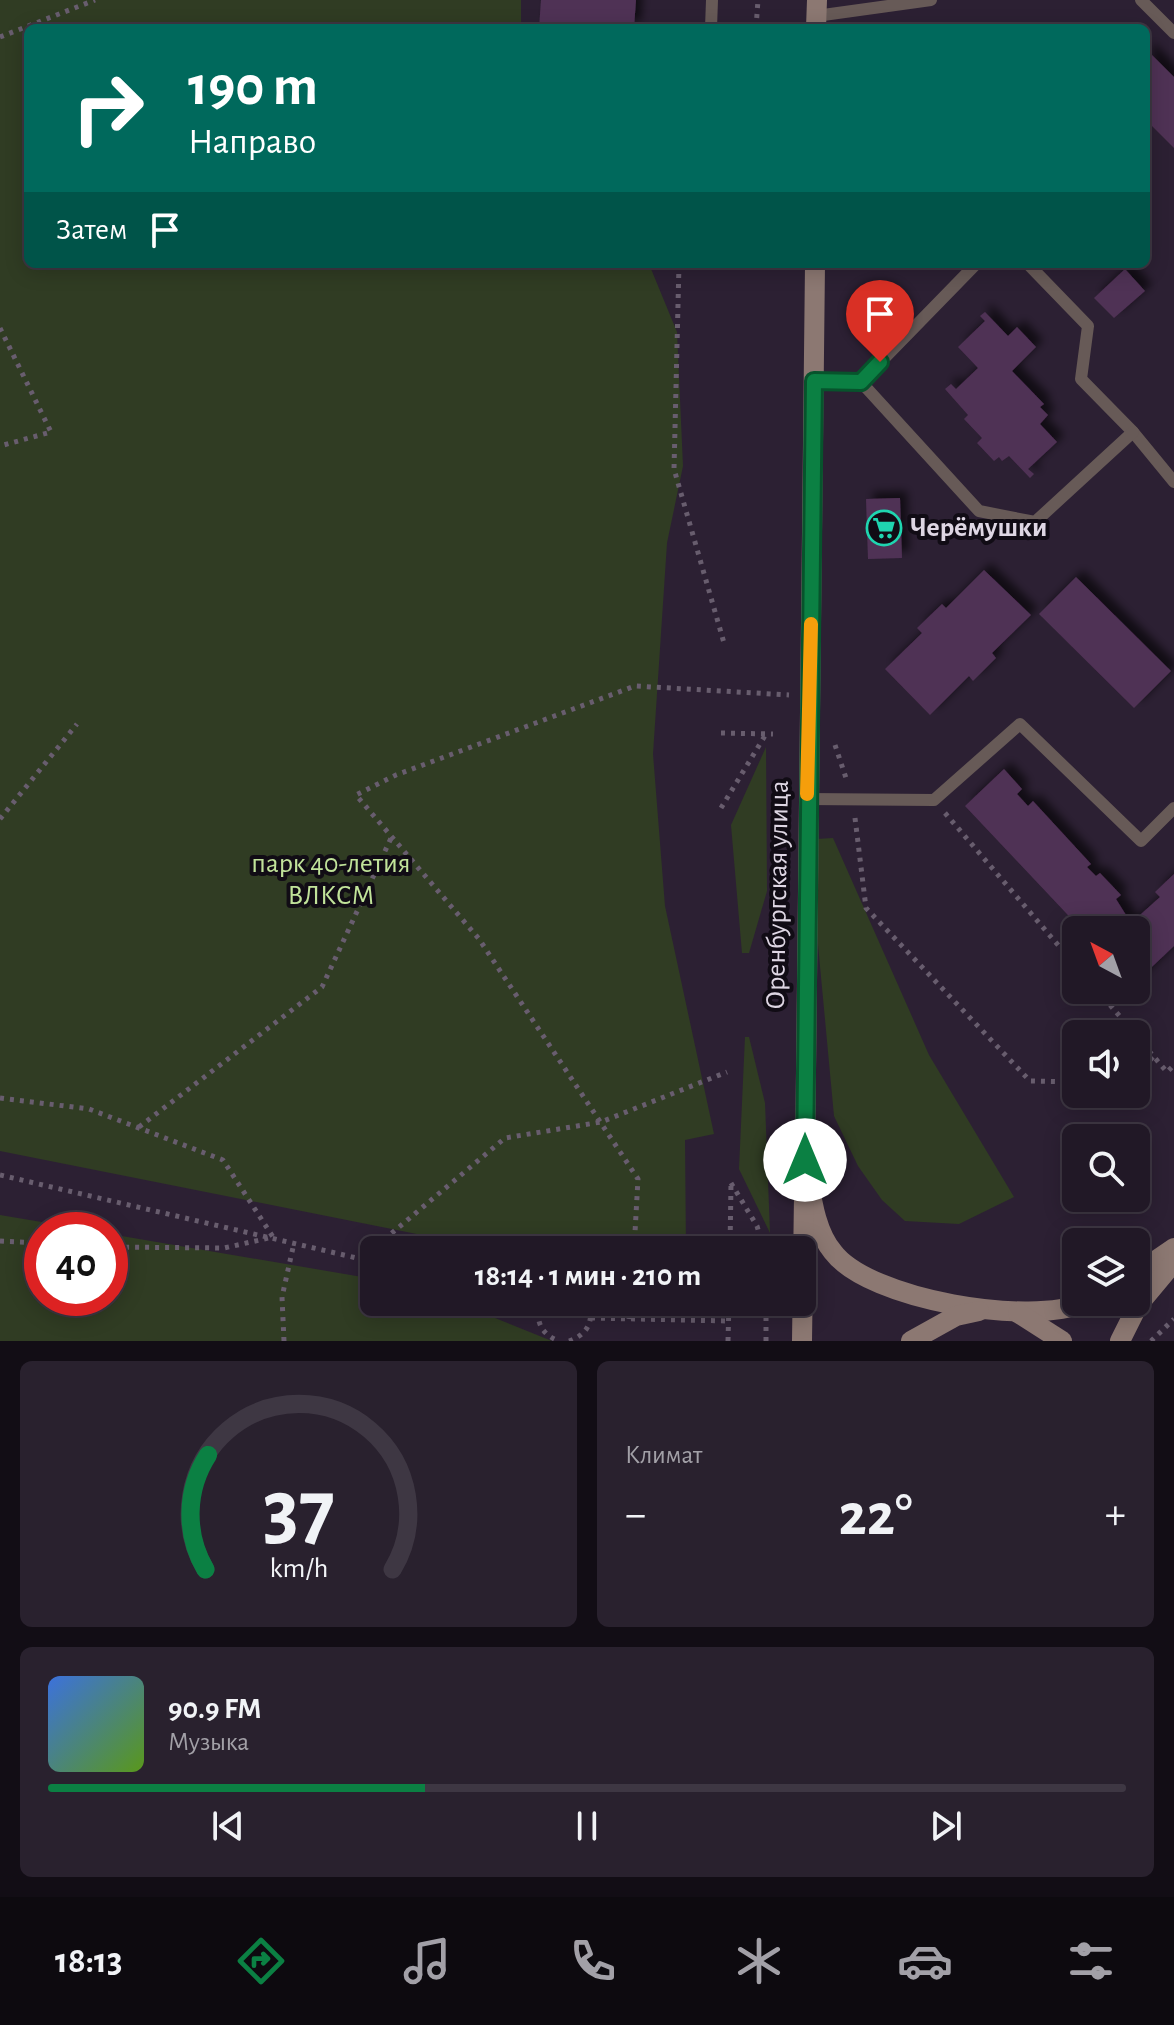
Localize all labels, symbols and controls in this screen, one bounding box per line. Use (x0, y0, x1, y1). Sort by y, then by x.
icon: right (56, 56, 160, 160)
text: 190 m (188, 59, 318, 115)
text: Направо (188, 124, 316, 160)
icon: arrive (143, 208, 187, 252)
text: Затем (56, 215, 127, 245)
pin (846, 280, 914, 362)
icon: arrive (858, 292, 902, 336)
supermarket icon: Черёмушки (865, 509, 903, 547)
place label: Черёмушки (910, 514, 1047, 542)
street label: Оренбургская улица (762, 780, 794, 1010)
park label: парк 40-летия ВЛКСМ (251, 850, 411, 910)
north arrow (1062, 916, 1150, 1004)
map controls (1062, 916, 1150, 1316)
button: sound (1062, 1020, 1150, 1108)
position arrow (763, 1118, 847, 1202)
button: search (1062, 1124, 1150, 1212)
speed limit sign: 40 (24, 1212, 128, 1316)
button: layers (1062, 1228, 1150, 1316)
text: 18:14 · 1 мин · 210 m (475, 1261, 701, 1291)
text: Климат (625, 1442, 702, 1468)
text: 37 (263, 1469, 334, 1553)
text: 22° (838, 1486, 913, 1546)
text: − (625, 1493, 646, 1537)
text: + (1105, 1493, 1126, 1537)
text: km/h (269, 1554, 328, 1583)
text: 90.9 FM (168, 1694, 261, 1724)
text: Музыка (168, 1729, 249, 1755)
icon: previous (206, 1804, 250, 1848)
icon: pause (565, 1804, 609, 1848)
icon: next (924, 1804, 968, 1848)
icon: directions (233, 1933, 289, 1989)
icon: music (399, 1933, 455, 1989)
icon: phone (565, 1933, 621, 1989)
icon: climate (731, 1933, 787, 1989)
icon: car (897, 1933, 953, 1989)
icon: filters (1063, 1933, 1119, 1989)
text: 18:13 (55, 1943, 122, 1979)

